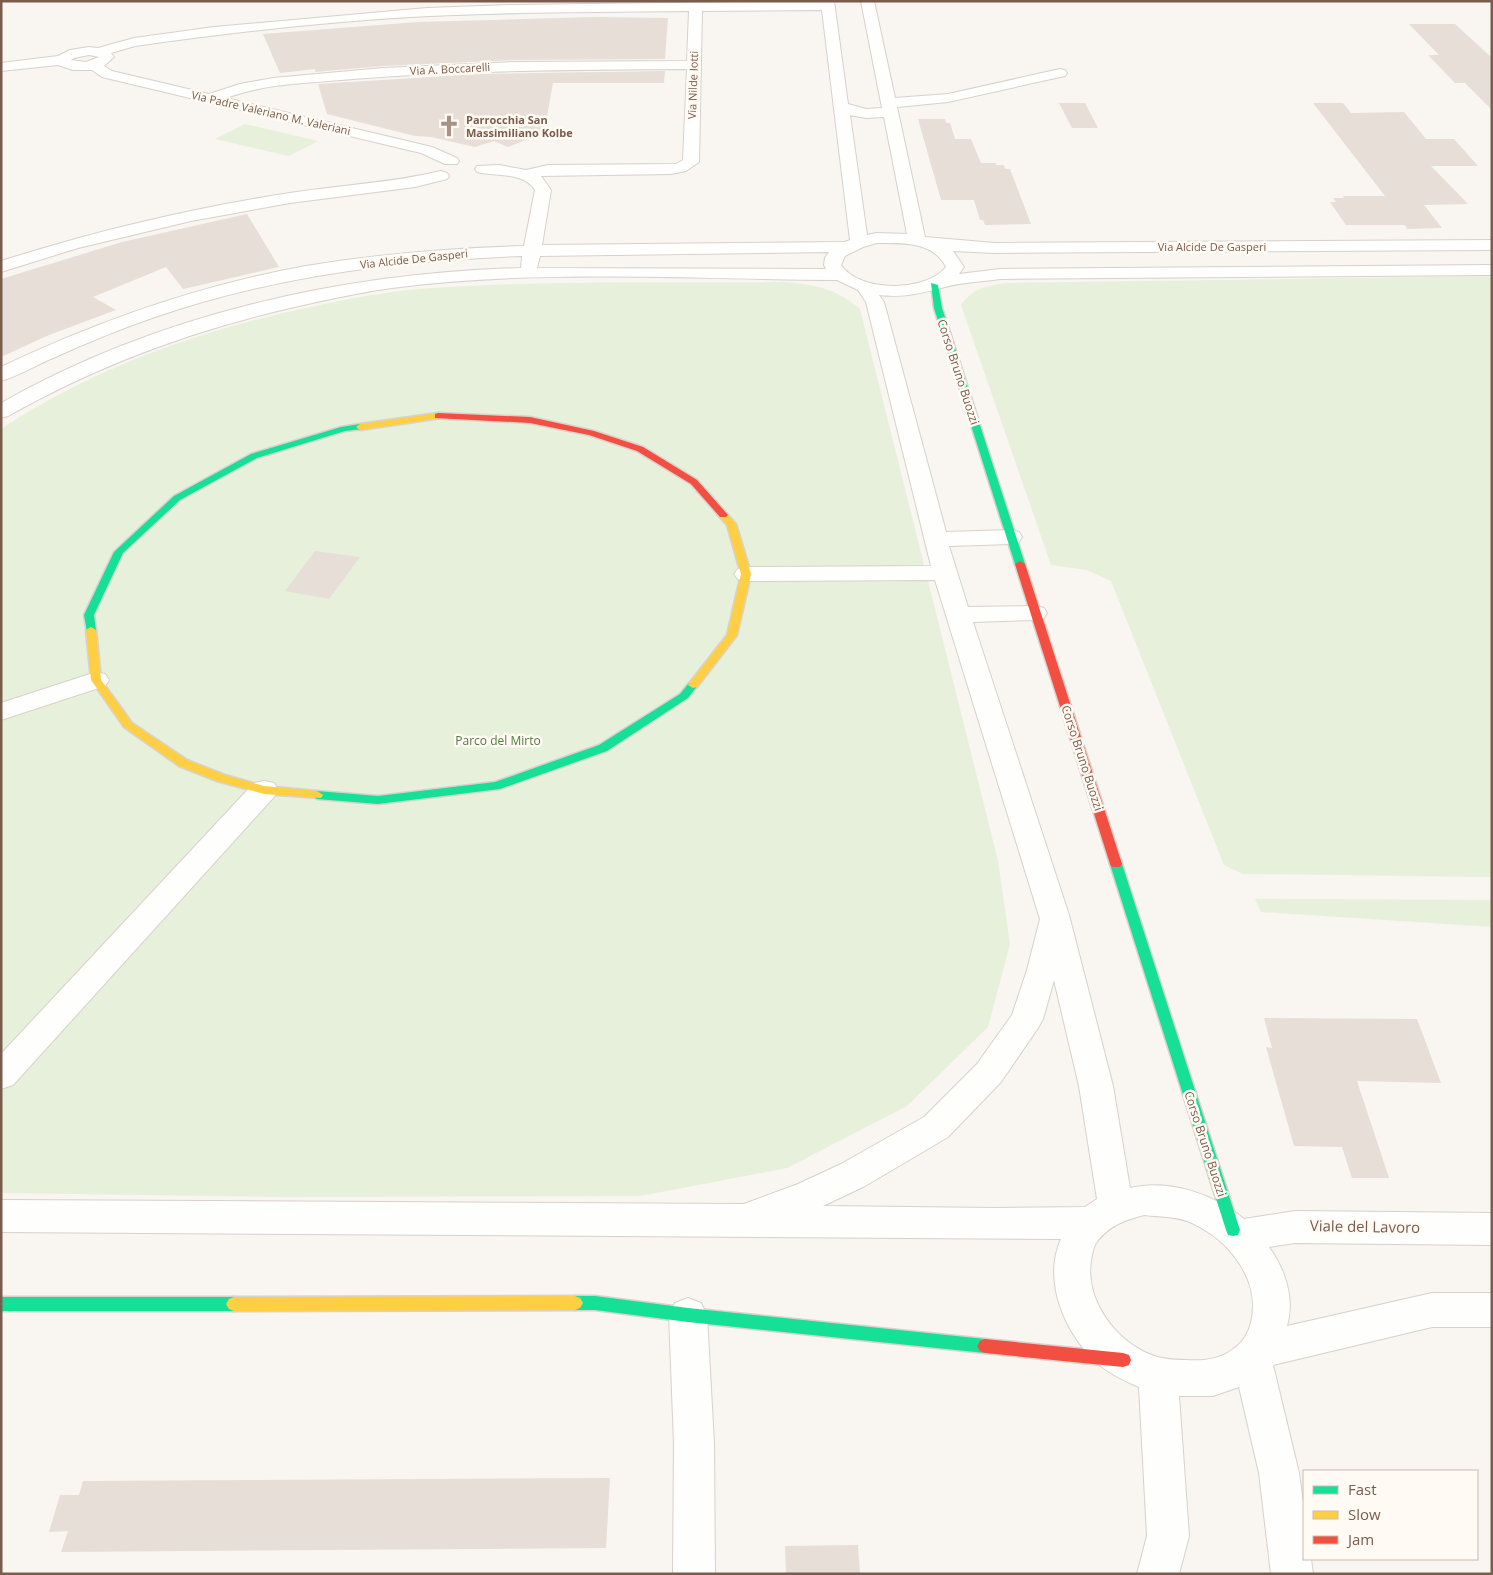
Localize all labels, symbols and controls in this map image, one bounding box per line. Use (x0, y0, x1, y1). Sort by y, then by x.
street label: Via Nilde Iotti (684, 51, 701, 119)
street label: Via A. Boccarelli (409, 59, 491, 78)
street label: Via Padre Valeriano M. Valeriani (190, 87, 352, 138)
place label: Parrocchia San Massimiliano Kolbe (466, 112, 573, 140)
church icon: Parrocchia San Massimiliano Kolbe (436, 113, 462, 139)
street label: Via Alcide De Gasperi (1158, 239, 1266, 254)
street label: Via Alcide De Gasperi (359, 245, 469, 272)
street label: Corso Bruno Buozzi (933, 317, 984, 427)
street label: Corso Bruno Buozzi (1057, 703, 1108, 813)
park label: Parco del Mirto (455, 732, 541, 749)
street label: Corso Bruno Buozzi (1180, 1089, 1231, 1199)
street label: Viale del Lavoro (1310, 1215, 1420, 1237)
legend (1303, 1470, 1478, 1560)
text: Fast (1348, 1479, 1377, 1499)
text: Slow (1348, 1504, 1381, 1524)
text: Jam (1346, 1529, 1374, 1549)

